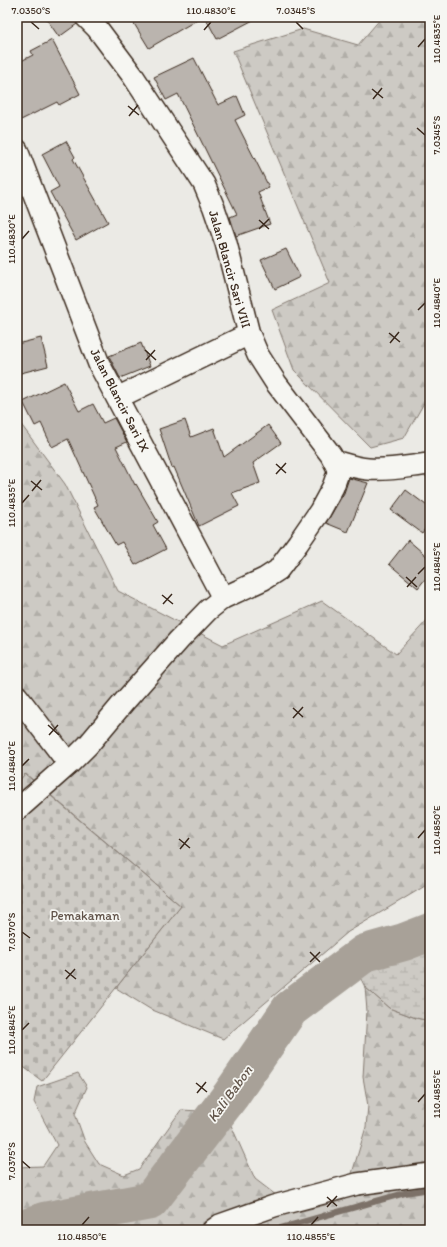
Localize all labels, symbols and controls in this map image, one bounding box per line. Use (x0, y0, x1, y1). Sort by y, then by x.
text: 7.0350°S (11, 4, 51, 17)
text: 110.4830°E (186, 4, 236, 17)
text: 7.0345°S (277, 4, 316, 17)
text: 110.4835°E (430, 14, 443, 63)
text: 7.0345°S (430, 115, 443, 154)
street label: Jalan Blancir Sari VIII (206, 208, 254, 330)
text: 110.4830°E (5, 214, 18, 264)
text: 110.4840°E (430, 278, 443, 328)
street label: Jalan Blancir Sari IX (87, 346, 153, 454)
text: 110.4835°E (5, 478, 18, 527)
text: 110.4845°E (430, 542, 443, 592)
text: 110.4840°E (5, 741, 18, 791)
text: 110.4850°E (430, 805, 443, 855)
park label: Pemakaman (50, 908, 120, 923)
text: 7.0370°S (5, 912, 18, 951)
text: 110.4845°E (5, 1005, 18, 1055)
water label: Kali Babon (204, 1062, 257, 1125)
text: 110.4855°E (430, 1069, 443, 1118)
text: 7.0375°S (5, 1142, 18, 1180)
text: 110.4850°E (57, 1230, 107, 1243)
text: 110.4855°E (287, 1230, 336, 1243)

